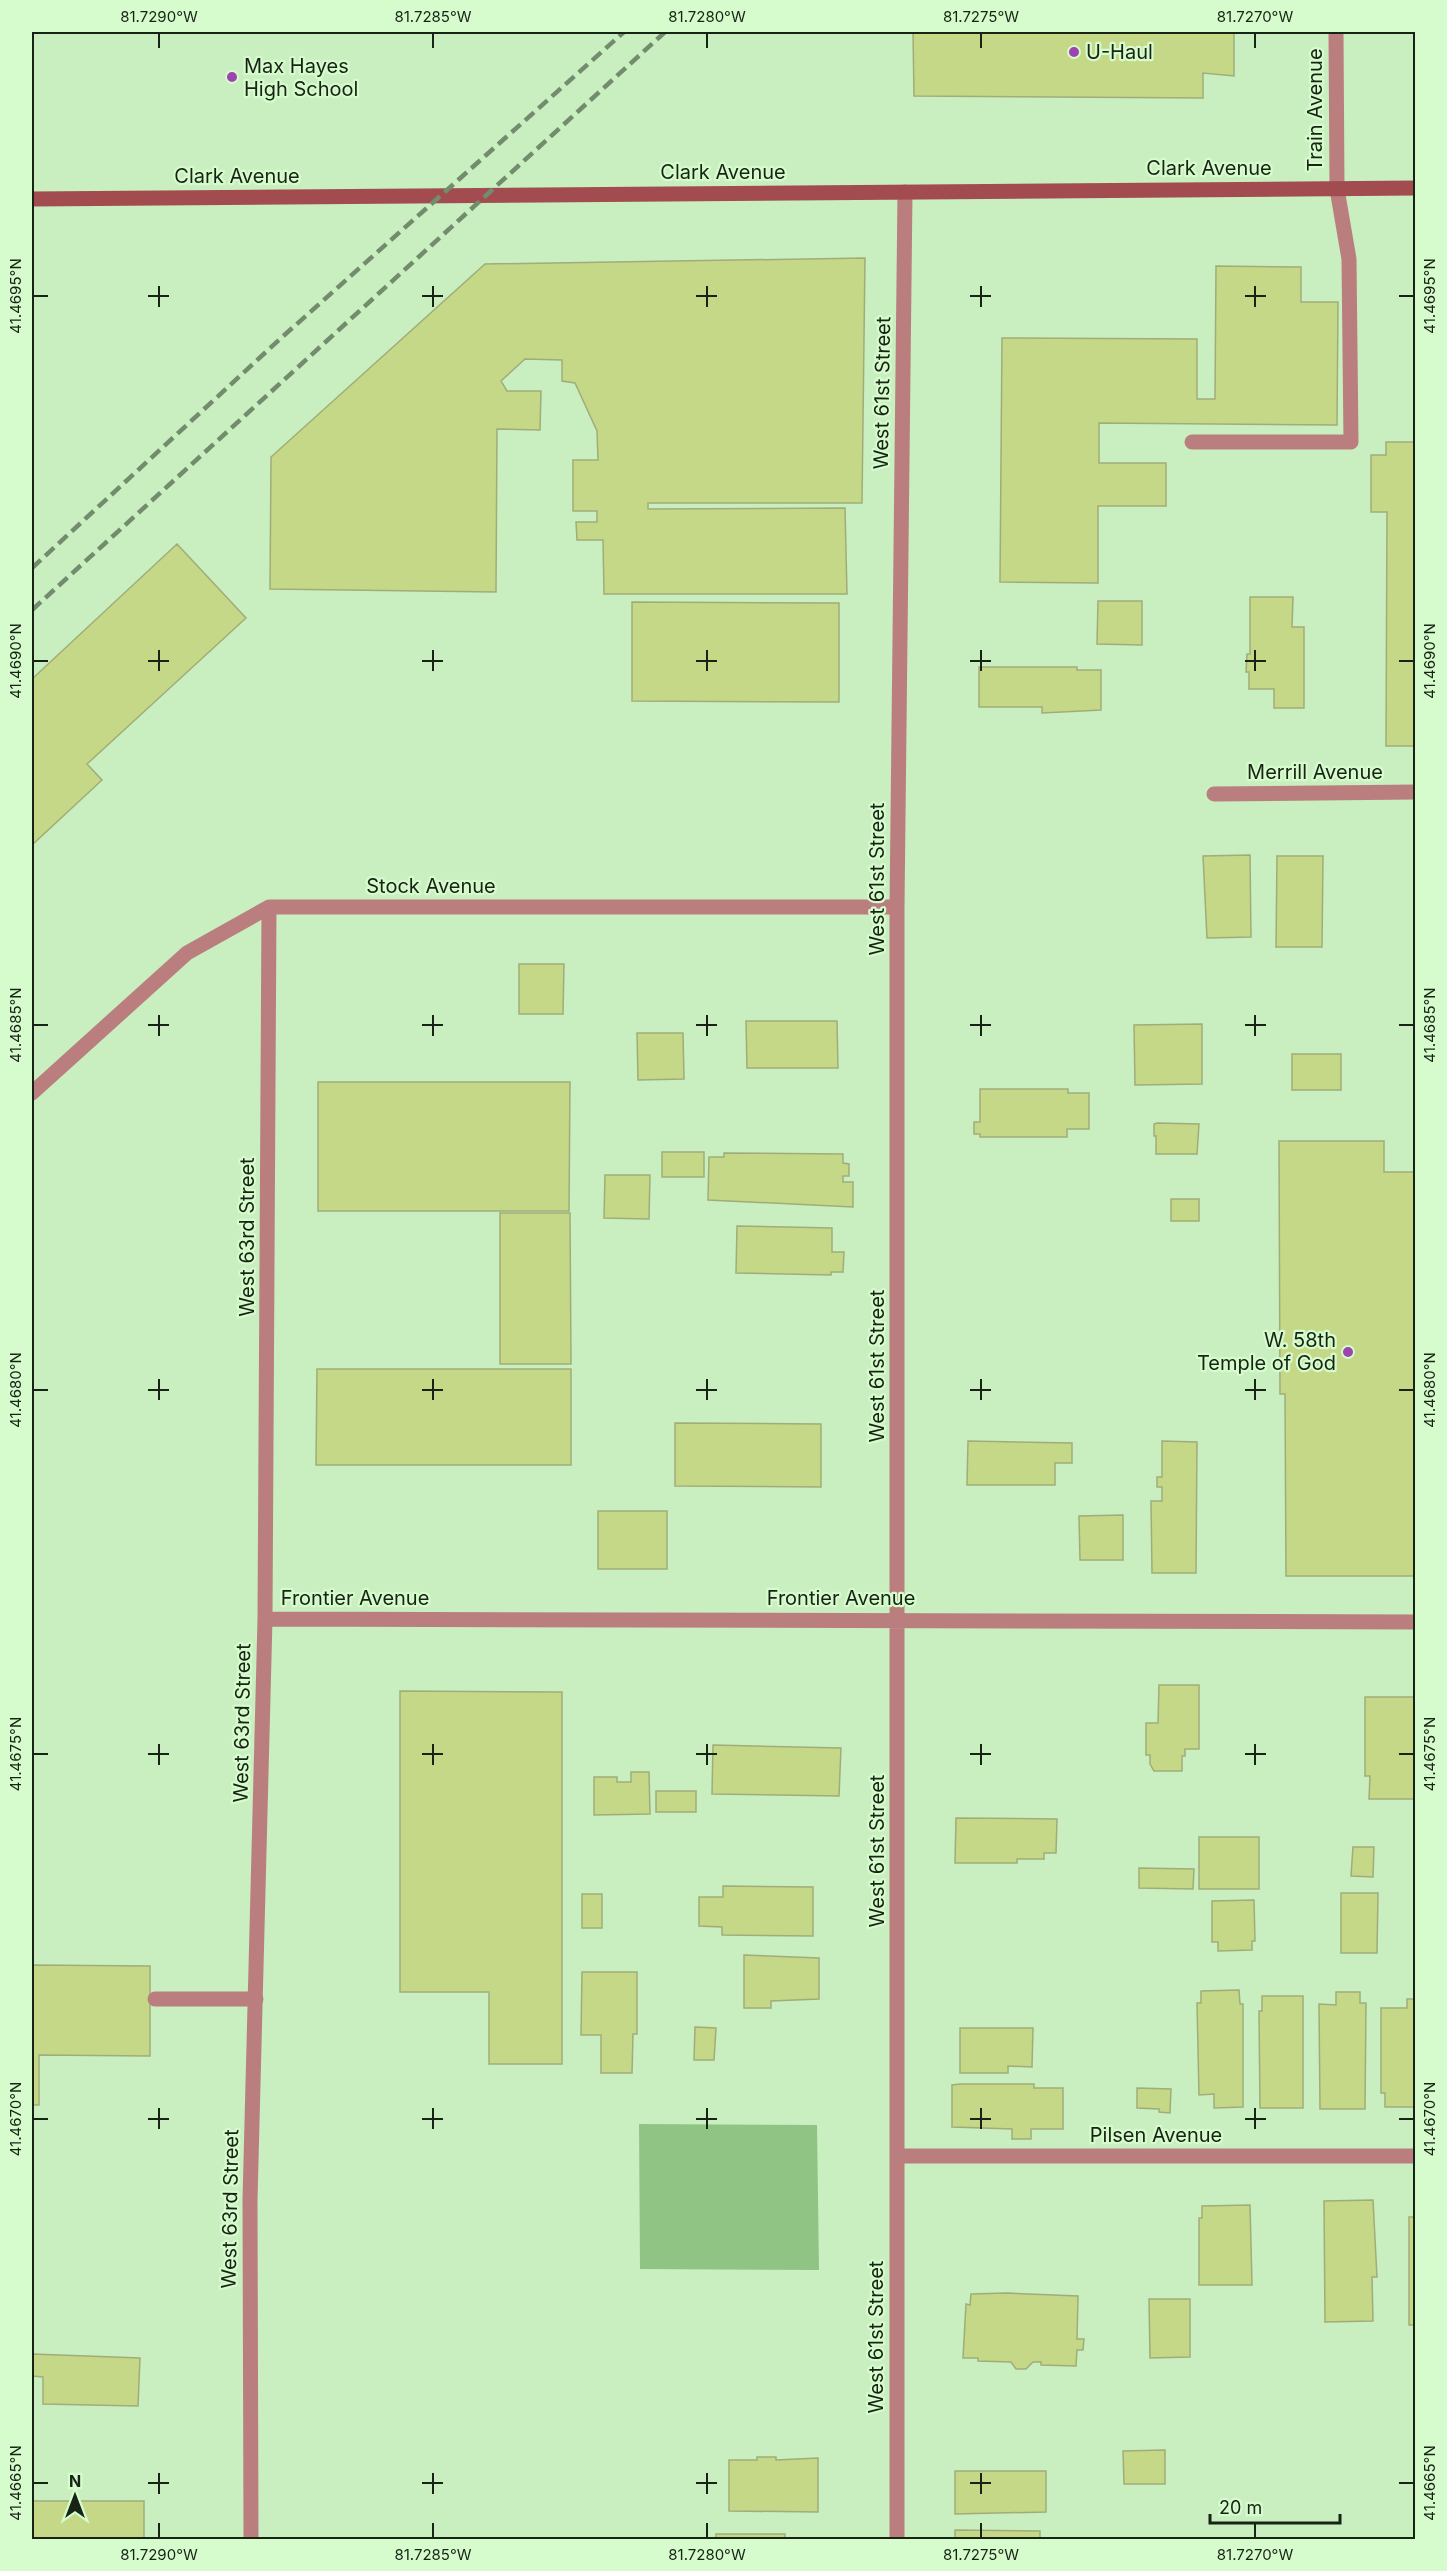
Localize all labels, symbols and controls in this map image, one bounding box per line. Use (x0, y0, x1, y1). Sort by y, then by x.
text: 81.7290°W (120, 7, 198, 26)
text: 81.7285°W (394, 7, 472, 26)
text: 81.7280°W (668, 7, 746, 26)
text: 81.7275°W (943, 7, 1019, 26)
text: 81.7270°W (1217, 7, 1293, 26)
place label: U-Haul (1086, 40, 1153, 64)
marker: U-Haul (1067, 45, 1081, 59)
street label: Train Avenue (1303, 48, 1327, 172)
place label: Max Hayes High School (244, 54, 358, 101)
marker: Max Hayes High School (225, 70, 239, 84)
street label: Clark Avenue (1146, 156, 1272, 180)
street label: Clark Avenue (660, 160, 786, 184)
street label: Clark Avenue (174, 164, 300, 188)
text: 41.4695°N (6, 258, 25, 334)
text: 41.4695°N (1420, 258, 1439, 334)
street label: West 61st Street (869, 316, 895, 470)
text: 41.4690°N (6, 623, 25, 699)
text: 41.4690°N (1420, 623, 1439, 699)
street label: Merrill Avenue (1247, 760, 1383, 784)
street label: West 61st Street (865, 802, 889, 955)
street label: Stock Avenue (366, 874, 496, 898)
text: 41.4685°N (6, 987, 25, 1063)
text: 41.4685°N (1420, 987, 1439, 1063)
street label: West 63rd Street (235, 1157, 259, 1317)
street label: West 61st Street (865, 1289, 889, 1442)
place label: W. 58th Temple of God (1197, 1328, 1336, 1375)
marker: W. 58th Temple of God (1341, 1345, 1355, 1359)
text: 41.4680°N (6, 1352, 25, 1428)
text: 41.4680°N (1420, 1352, 1439, 1428)
street label: Frontier Avenue (281, 1586, 429, 1610)
street label: Frontier Avenue (767, 1586, 915, 1610)
street label: West 63rd Street (229, 1643, 255, 1803)
text: 41.4675°N (6, 1717, 25, 1791)
text: 41.4675°N (1420, 1717, 1439, 1791)
street label: West 61st Street (865, 1774, 889, 1927)
text: 41.4670°N (6, 2082, 25, 2156)
text: 41.4670°N (1420, 2082, 1439, 2156)
street label: Pilsen Avenue (1090, 2123, 1222, 2147)
street label: West 63rd Street (217, 2129, 243, 2289)
street label: West 61st Street (864, 2260, 888, 2413)
text: 41.4665°N (6, 2445, 25, 2521)
text: 41.4665°N (1420, 2445, 1439, 2521)
north arrow (45, 2466, 105, 2526)
text: N (69, 2471, 81, 2491)
scale bar (1210, 2487, 1340, 2525)
text: 20 m (1219, 2497, 1262, 2518)
text: 81.7290°W (120, 2545, 198, 2564)
text: 81.7285°W (394, 2545, 472, 2564)
text: 81.7280°W (668, 2545, 746, 2564)
text: 81.7275°W (943, 2545, 1019, 2564)
text: 81.7270°W (1217, 2545, 1293, 2564)

